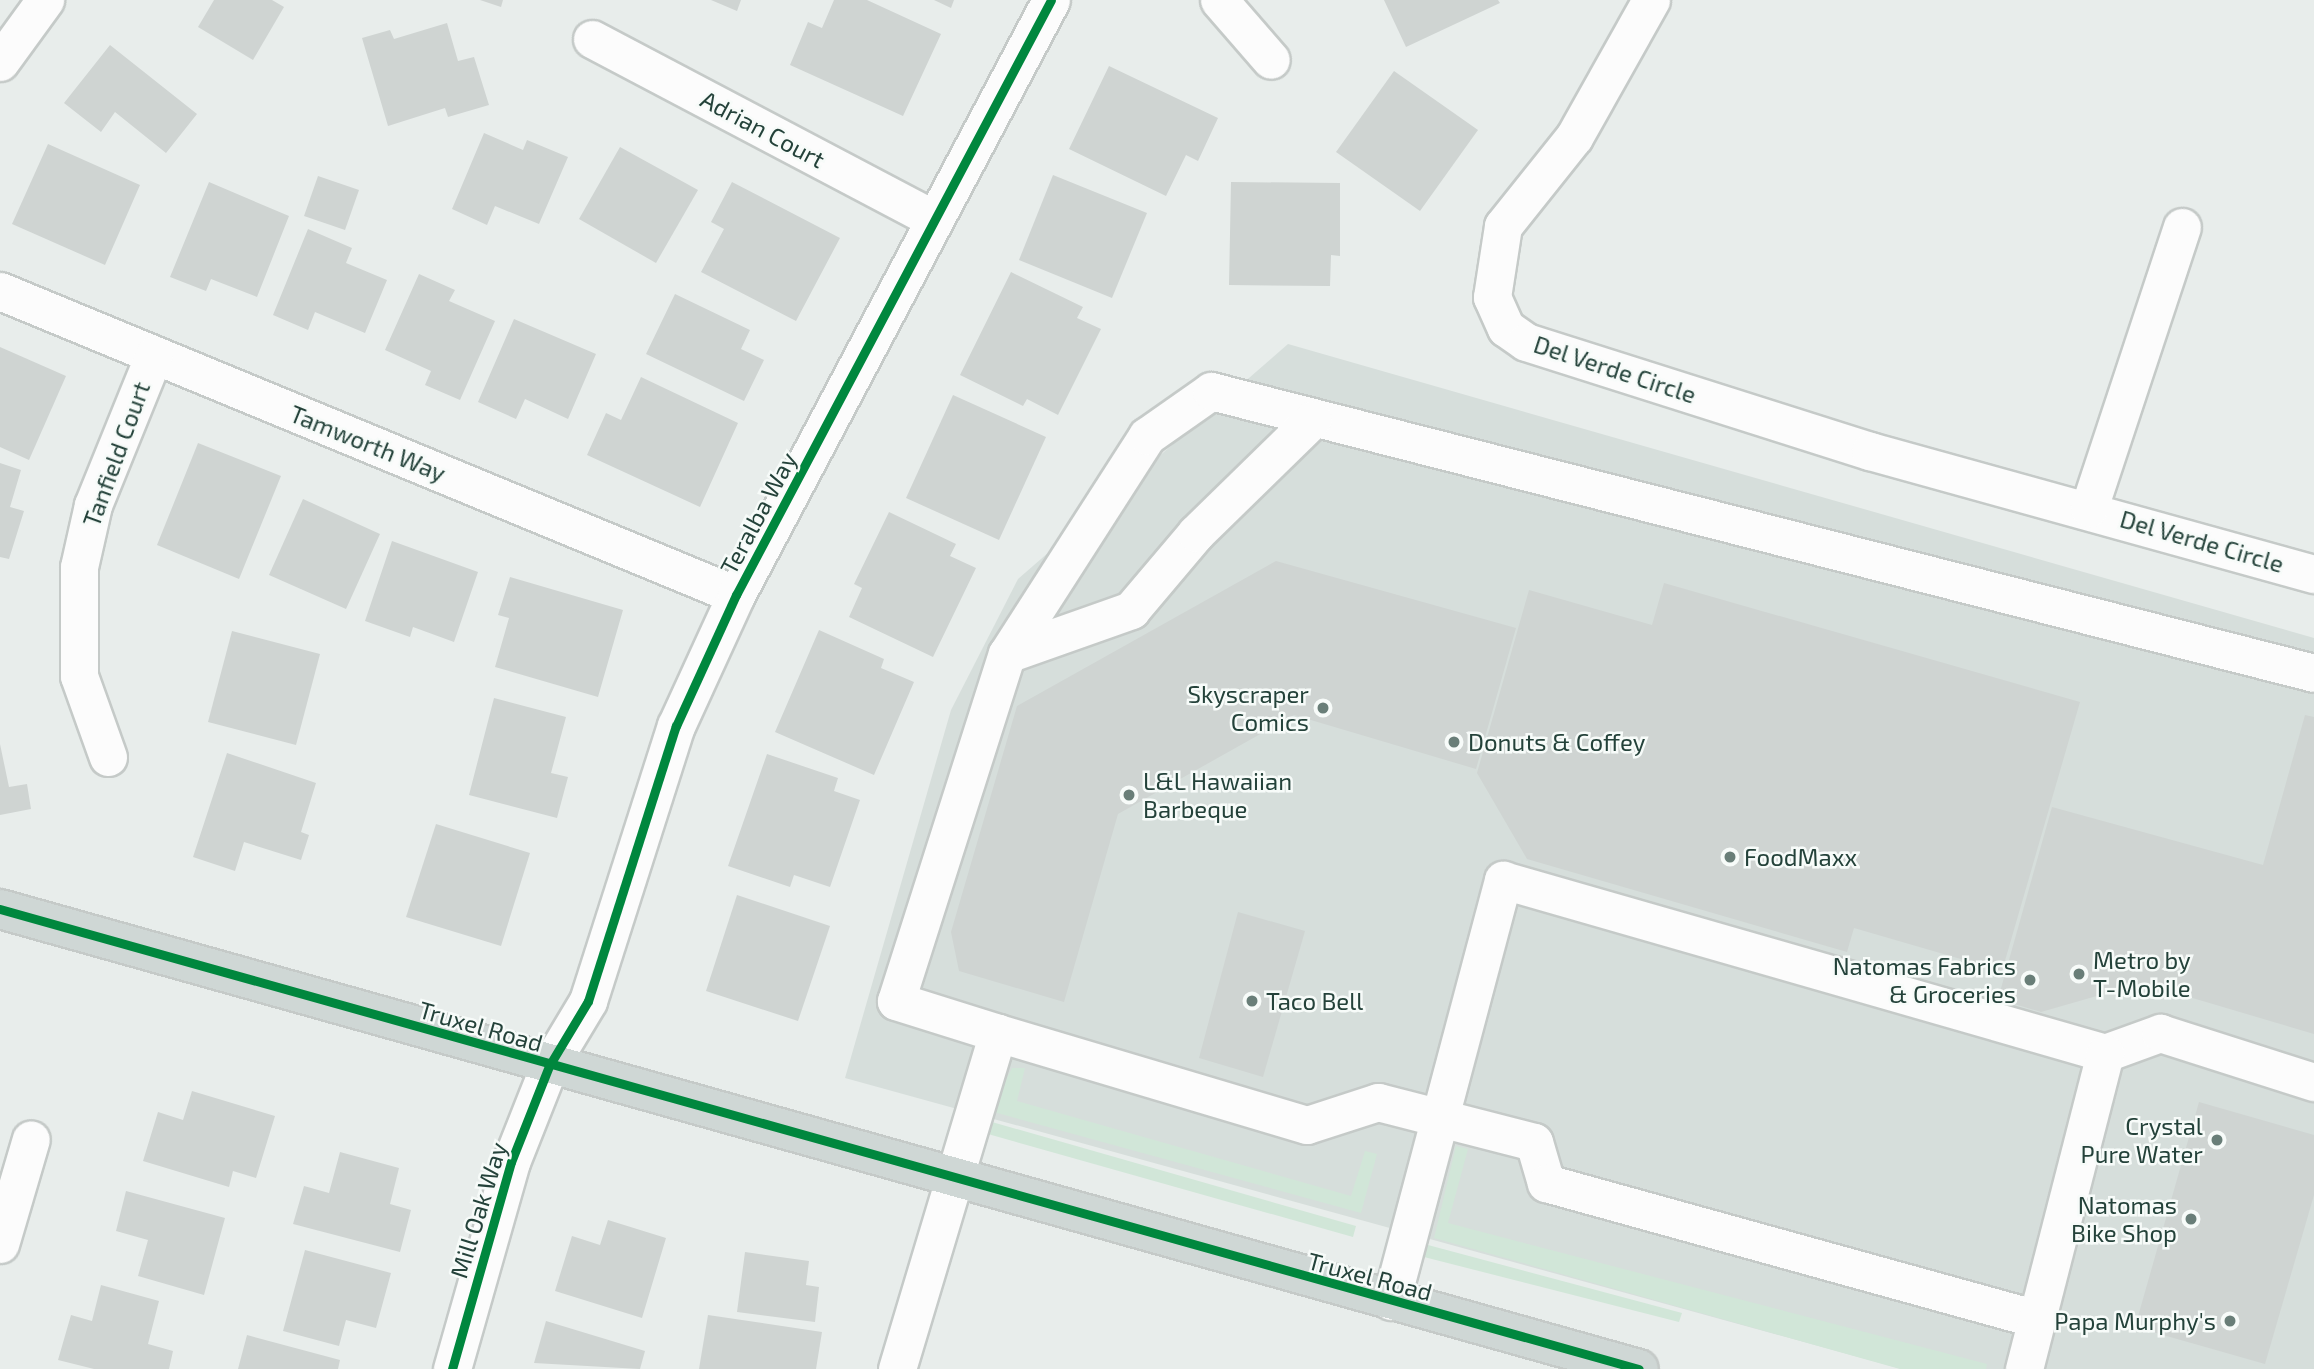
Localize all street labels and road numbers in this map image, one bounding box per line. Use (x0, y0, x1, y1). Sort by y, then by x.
street label: Adrian Court (696, 84, 830, 174)
street label: Del Verde Circle (1530, 329, 1700, 409)
street label: Tanfield Court (76, 378, 156, 530)
street label: Tamworth Way (286, 399, 450, 487)
street label: Teralba Way (714, 447, 802, 579)
street label: Del Verde Circle (2116, 504, 2288, 578)
street label: Truxel Road (415, 995, 547, 1057)
street label: Mill Oak Way (444, 1138, 512, 1282)
street label: Truxel Road (1304, 1246, 1436, 1306)

